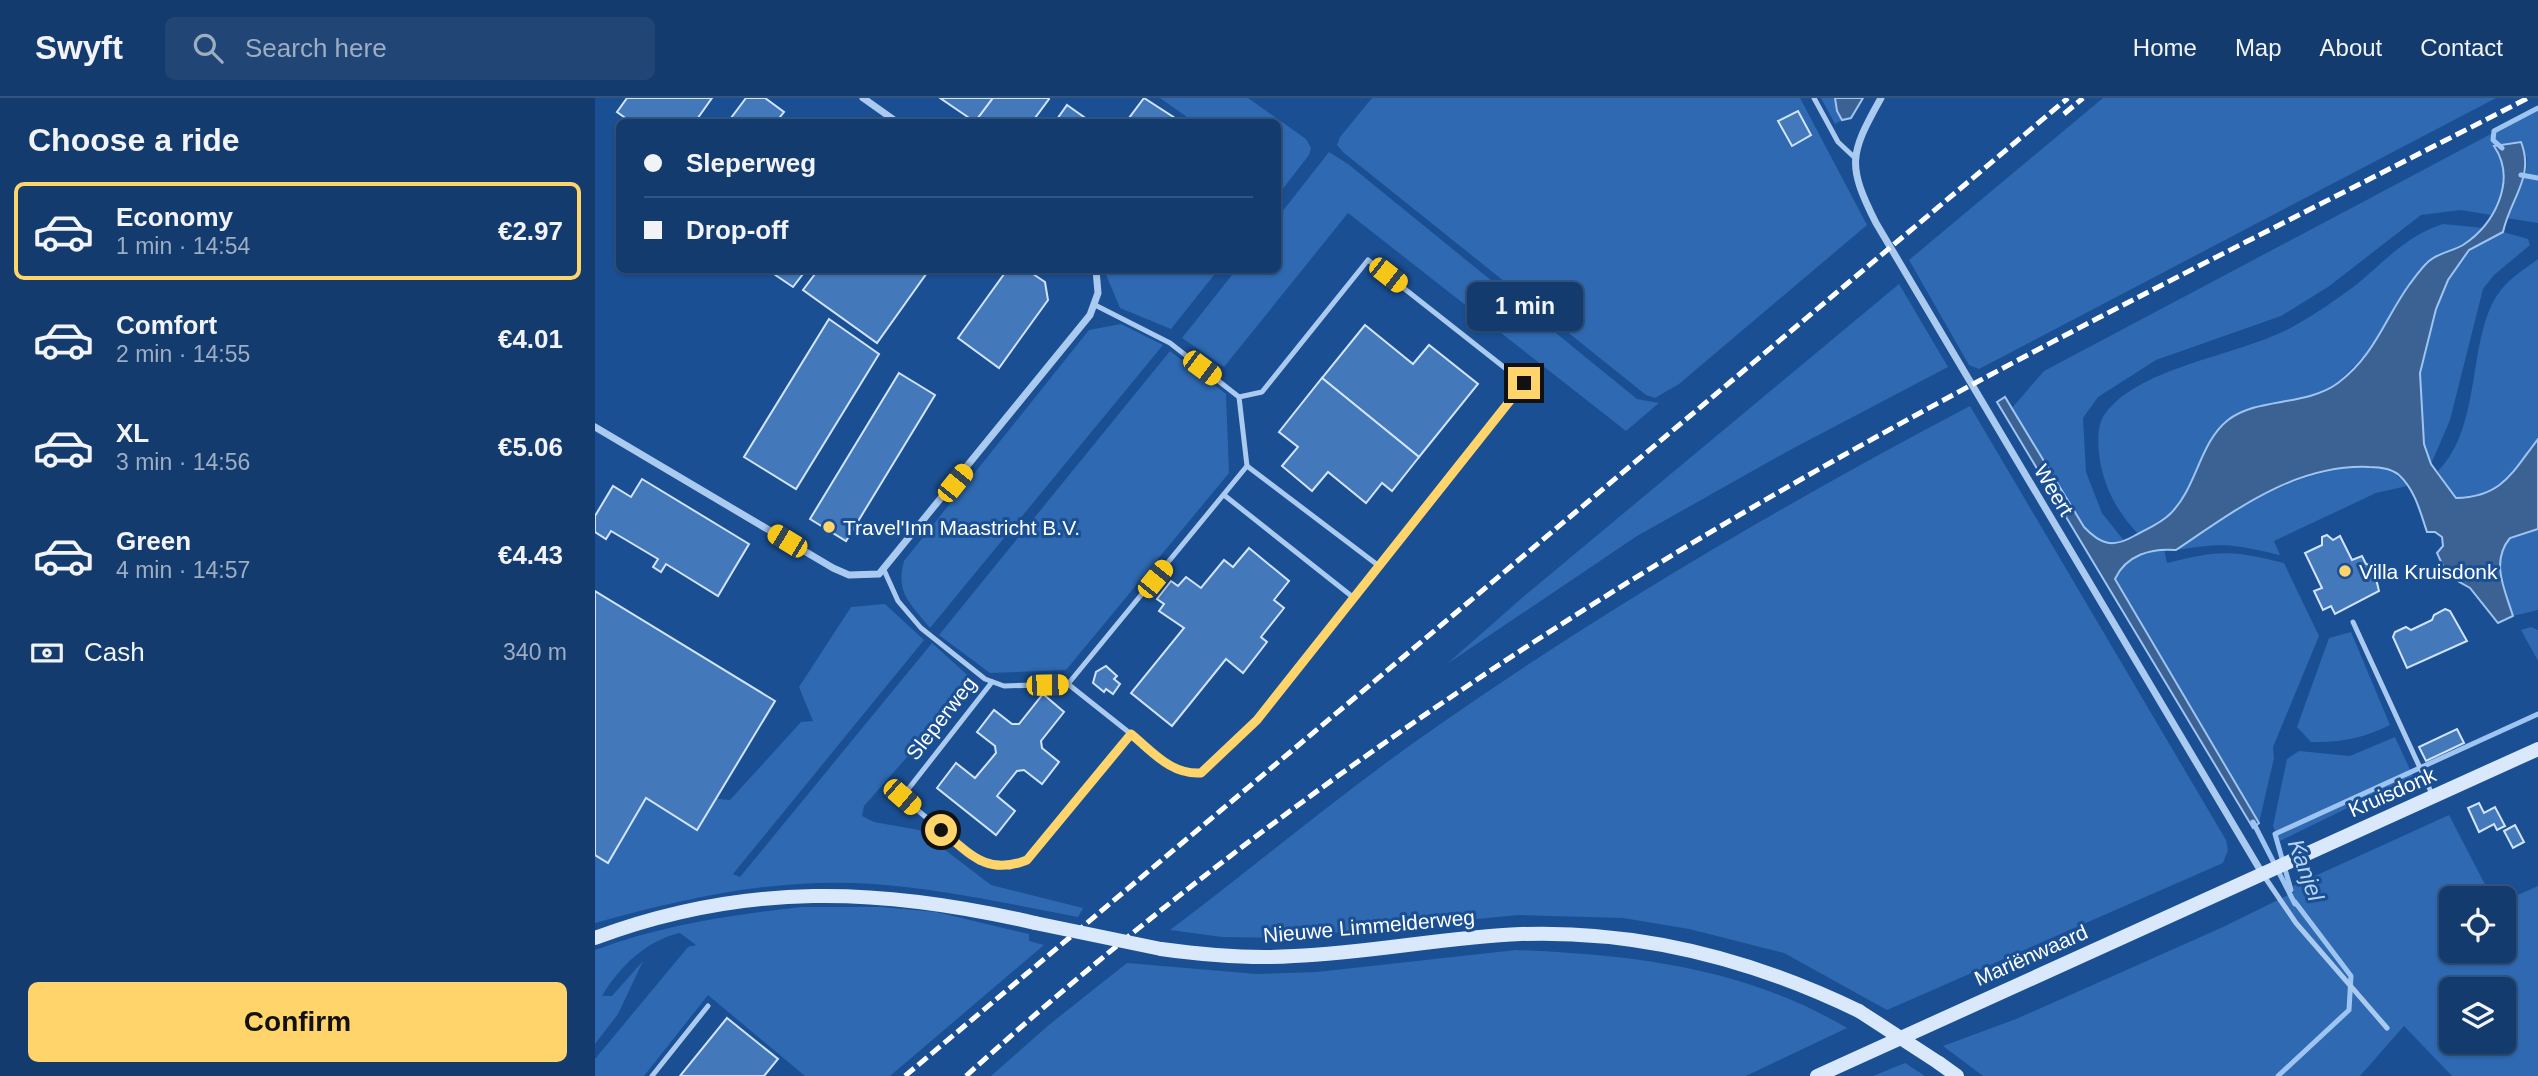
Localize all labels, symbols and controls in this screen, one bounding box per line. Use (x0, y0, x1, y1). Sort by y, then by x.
search box (165, 17, 655, 80)
text: Swyft (35, 29, 123, 66)
icon: search (189, 29, 227, 67)
text: Search here (245, 33, 387, 63)
text: Home (2133, 34, 2197, 61)
text: Map (2235, 34, 2282, 61)
text: About (2320, 34, 2382, 61)
text: Contact (2420, 34, 2503, 61)
text: Choose a ride (28, 122, 240, 158)
text: Sleperweg (686, 148, 816, 178)
icon: car (32, 200, 95, 263)
text: Economy (116, 202, 233, 232)
text: Drop-off (686, 215, 789, 245)
text: €2.97 (498, 216, 563, 246)
text: 1 min · 14:54 (116, 233, 250, 259)
car (1365, 254, 1412, 296)
callout: 1 min (1466, 282, 1582, 330)
text: 1 min (1495, 293, 1555, 319)
icon: car (32, 308, 95, 371)
text: Comfort (116, 310, 217, 340)
text: €4.01 (498, 324, 563, 354)
text: 2 min · 14:55 (116, 341, 250, 367)
car (1179, 347, 1226, 389)
route end (1508, 367, 1540, 399)
icon: car (32, 416, 95, 479)
text: XL (116, 418, 149, 448)
text: €5.06 (498, 432, 563, 462)
text: 3 min · 14:56 (116, 449, 250, 475)
car (934, 460, 977, 506)
street label: Weert (2030, 460, 2078, 520)
place label: Travel'Inn Maastricht B.V. (843, 516, 1080, 539)
marker: Travel'Inn Maastricht B.V. (821, 519, 837, 535)
car (764, 521, 811, 561)
icon: car (32, 524, 95, 587)
text: Green (116, 526, 191, 556)
text: €4.43 (498, 540, 563, 570)
car (1134, 556, 1177, 602)
text: 4 min · 14:57 (116, 557, 250, 583)
place label: Villa Kruisdonk (2359, 560, 2498, 583)
marker: Villa Kruisdonk (2337, 563, 2353, 579)
icon: cash (28, 634, 66, 672)
text: Cash (84, 637, 145, 667)
text: 340 m (503, 639, 567, 665)
street label: Sleperweg (901, 672, 981, 764)
car (1026, 674, 1069, 696)
street label: Kruisdonk (2345, 762, 2440, 821)
car (880, 775, 925, 819)
route start (925, 814, 957, 846)
water label: Kanjel (2283, 836, 2329, 905)
map controls (2439, 886, 2516, 1054)
button: locate (2439, 886, 2516, 963)
street label: Nieuwe Limmelderweg (1262, 905, 1476, 947)
street label: Mariënwaard (1971, 920, 2091, 990)
button: layers (2439, 977, 2516, 1054)
button: Confirm (28, 982, 567, 1062)

